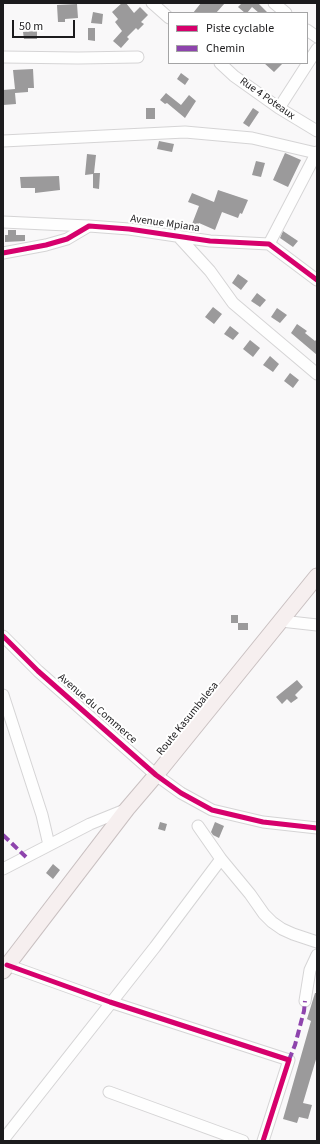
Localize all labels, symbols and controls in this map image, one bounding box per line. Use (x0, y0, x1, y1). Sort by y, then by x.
scale bar (14, 12, 77, 38)
legend (168, 12, 308, 64)
text: 50 m (19, 18, 43, 35)
text: Piste cyclable (206, 20, 274, 37)
text: Chemin (206, 40, 245, 57)
street label: Rue 4 Poteaux (237, 75, 297, 123)
street label: Avenue Mpiana (129, 213, 201, 235)
street label: Avenue du Commerce (55, 671, 139, 747)
street label: Route Kasumbalesa (154, 680, 222, 758)

